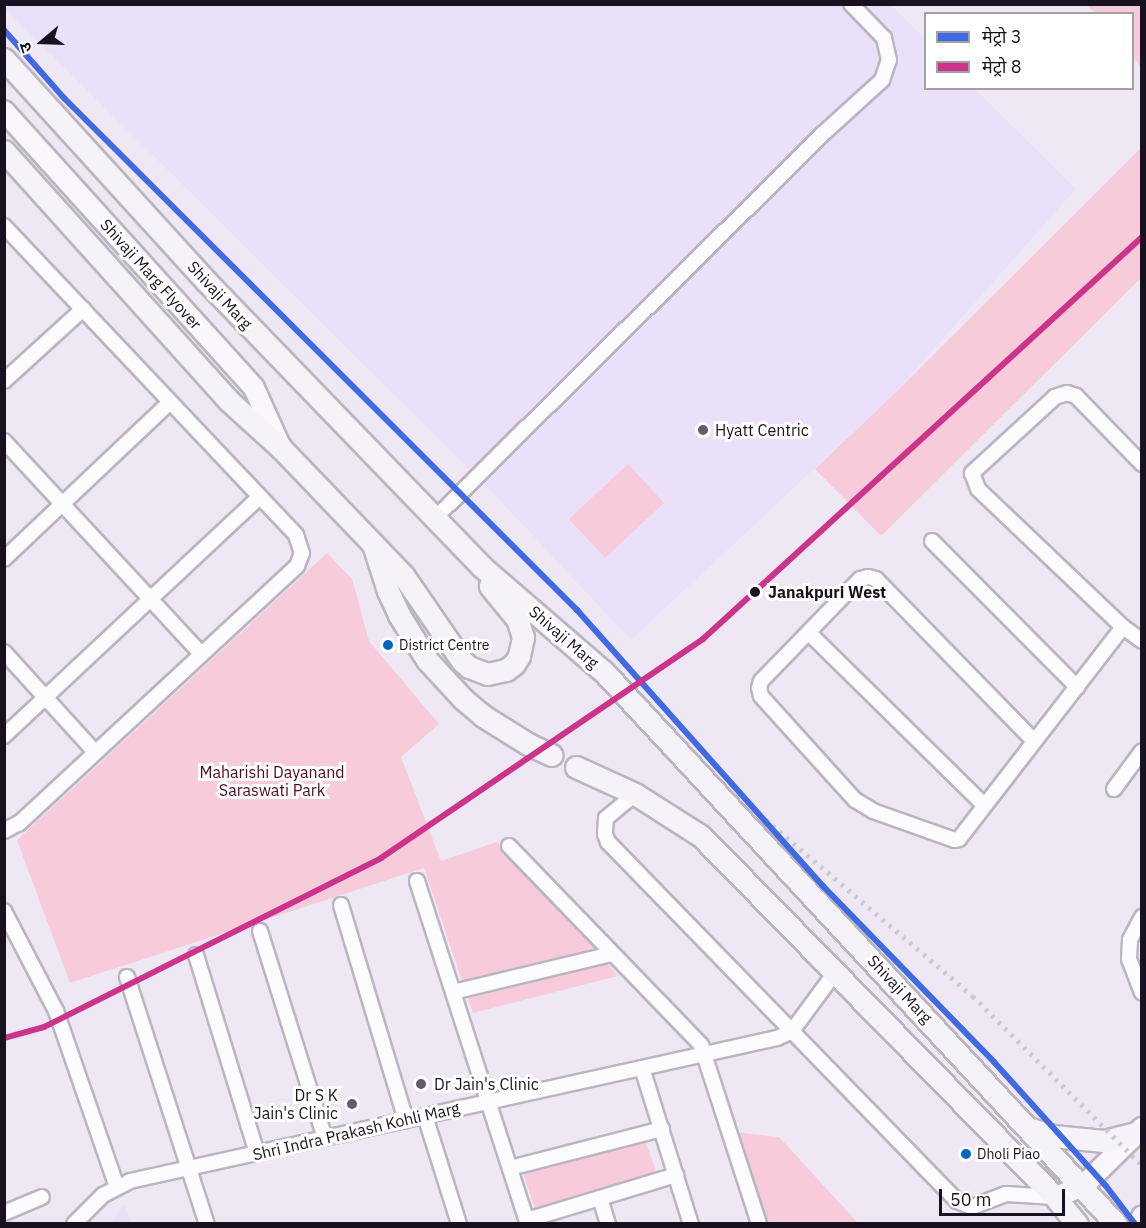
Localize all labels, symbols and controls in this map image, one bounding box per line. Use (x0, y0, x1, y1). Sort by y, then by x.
north arrow (12, 12, 72, 72)
legend (924, 12, 1134, 90)
text: मेट्रो 3 (982, 25, 1022, 48)
text: उ (14, 40, 36, 56)
text: मेट्रो 8 (982, 55, 1022, 78)
street label: Shivaji Marg Flyover (96, 215, 206, 333)
street label: Shivaji Marg (184, 257, 256, 333)
place label: Hyatt Centric (715, 420, 809, 440)
marker: Hyatt Centric (696, 423, 710, 437)
place label: Janakpuri West (768, 582, 886, 602)
marker: Janakpuri West (746, 583, 764, 601)
street label: Shivaji Marg (525, 602, 603, 672)
place label: District Centre (399, 637, 489, 653)
marker: District Centre (382, 639, 394, 651)
park label: Maharishi Dayanand Saraswati Park (199, 762, 345, 800)
street label: Shivaji Marg (864, 951, 936, 1027)
place label: Dr Jain's Clinic (434, 1074, 539, 1094)
marker: Dr Jain's Clinic (412, 1075, 430, 1093)
place label: Dr S K Jain's Clinic (254, 1085, 338, 1123)
marker: Dr S K Jain's Clinic (343, 1095, 361, 1113)
street label: Shri Indra Prakash Kohli Marg (251, 1098, 461, 1164)
place label: Dholi Piao (977, 1146, 1040, 1162)
marker: Dholi Piao (960, 1148, 972, 1160)
scale bar (942, 1177, 1068, 1215)
text: 50 m (950, 1188, 992, 1211)

